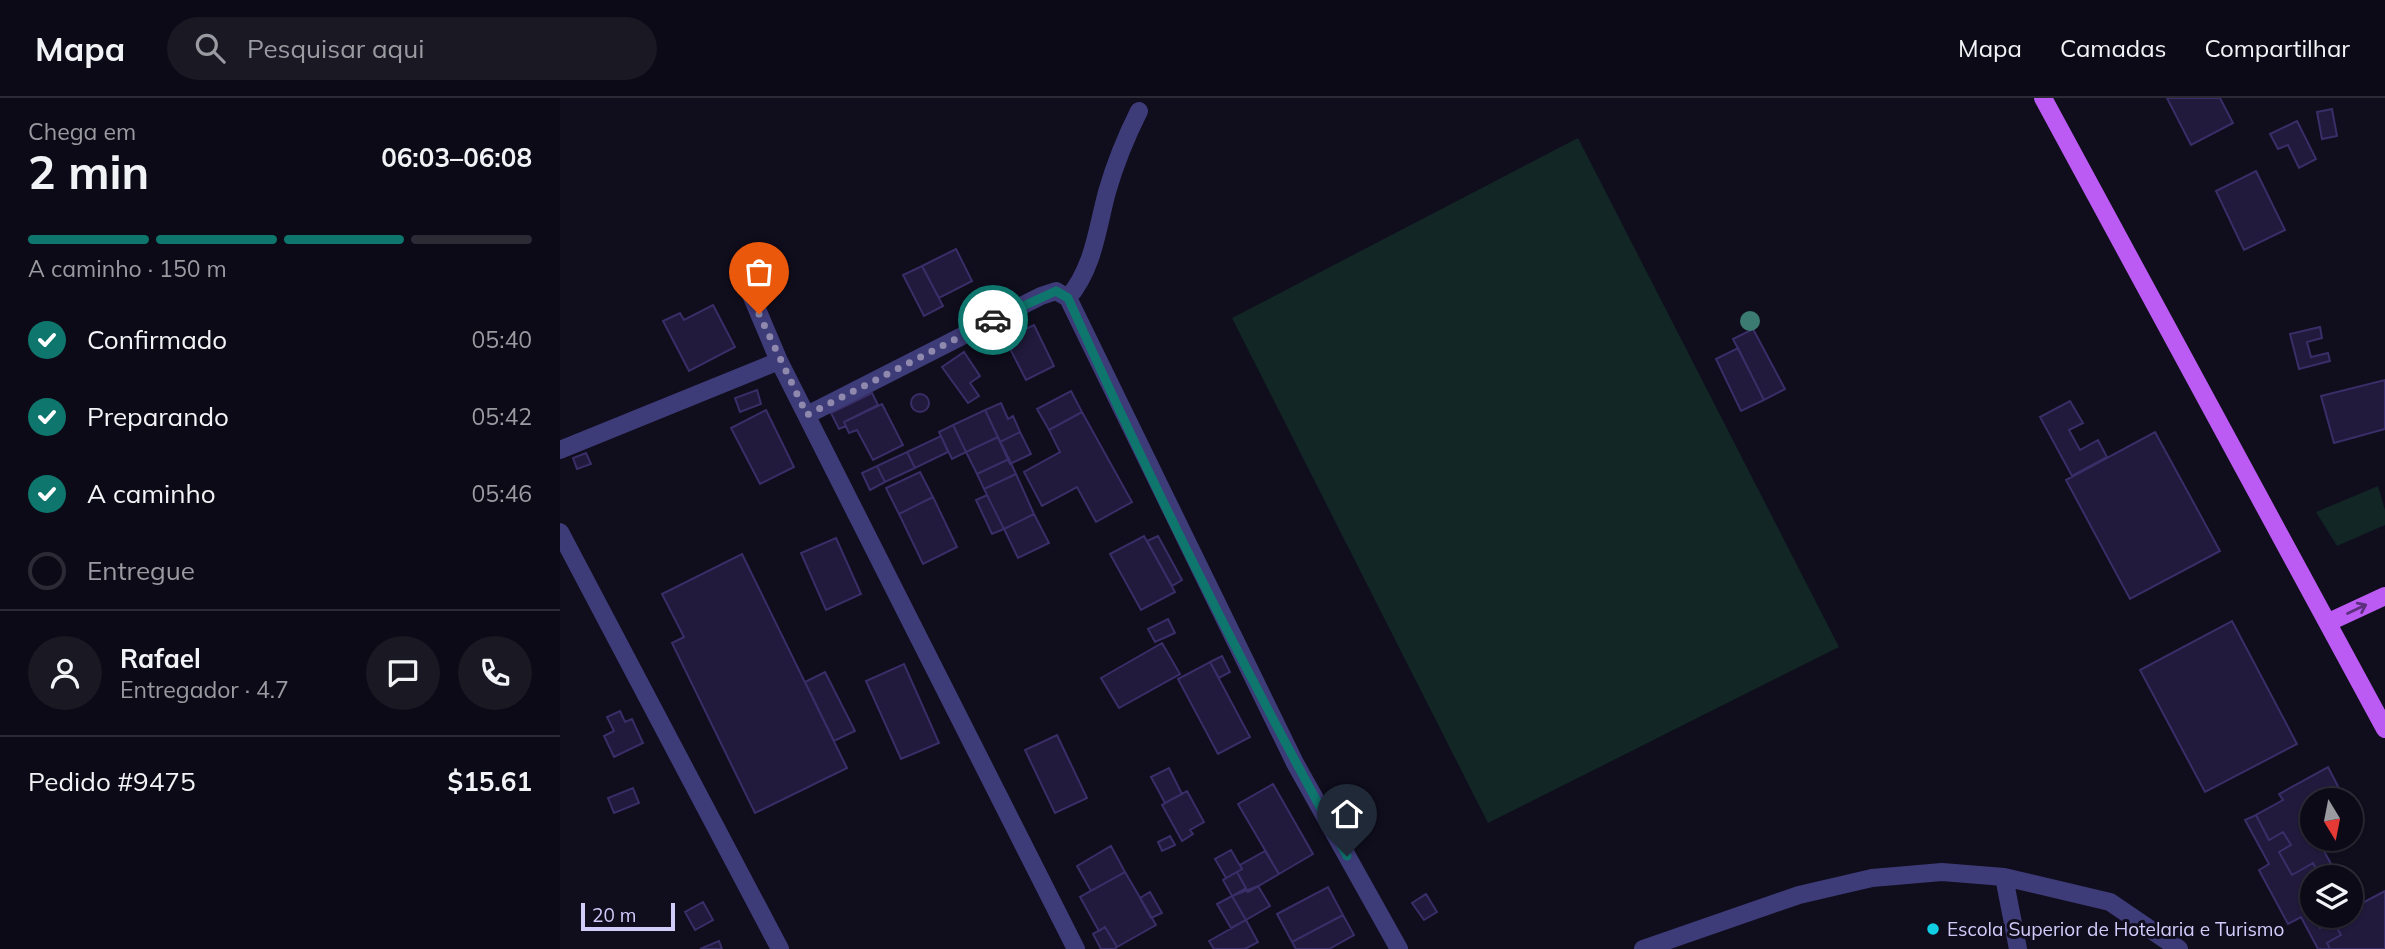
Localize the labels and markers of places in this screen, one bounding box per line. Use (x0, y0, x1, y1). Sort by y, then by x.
pin (729, 242, 789, 314)
pin (1317, 784, 1377, 856)
place label: Escola Superior de Hotelaria e Turismo (1947, 917, 2284, 941)
marker: Escola Superior de Hotelaria e Turismo (1925, 921, 1941, 937)

